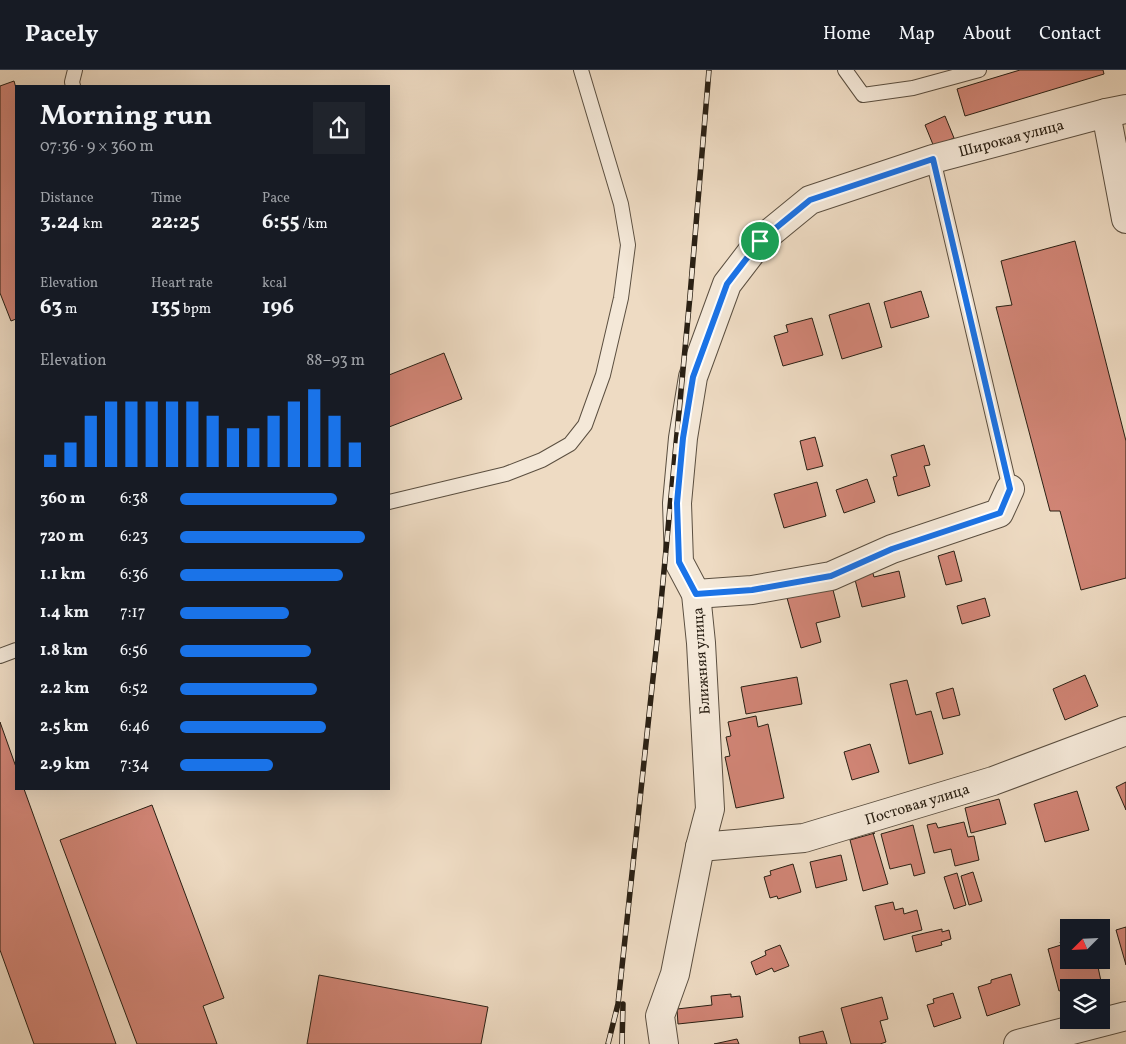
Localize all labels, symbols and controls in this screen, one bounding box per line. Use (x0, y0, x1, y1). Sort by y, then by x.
text: Pacely (25, 18, 99, 52)
text: Home (823, 22, 871, 47)
text: Map (899, 22, 935, 47)
text: About (963, 22, 1011, 47)
text: Contact (1039, 22, 1101, 47)
text: Morning run (40, 97, 212, 136)
button: share (313, 102, 365, 154)
street label: Широкая улица (956, 115, 1066, 164)
text: 07:36 · 9 × 360 m (40, 136, 154, 158)
text: Distance (40, 189, 94, 208)
text: Time (151, 189, 182, 208)
text: Pace (262, 189, 290, 208)
text: 3.24 (40, 208, 80, 237)
text: 22:25 (151, 208, 200, 237)
text: 6:55 (262, 208, 300, 237)
text: km (80, 215, 103, 234)
text: /km (300, 215, 328, 234)
pin (739, 220, 781, 262)
icon: arrive (746, 227, 774, 255)
text: Elevation (40, 274, 98, 293)
text: Heart rate (151, 274, 213, 293)
text: kcal (262, 274, 287, 293)
text: 63 (40, 293, 62, 322)
text: 135 (151, 293, 180, 322)
text: 196 (262, 293, 294, 322)
text: m (62, 300, 77, 319)
text: bpm (180, 300, 211, 319)
text: Elevation (40, 350, 107, 372)
text: 88–93 m (306, 350, 365, 372)
text: 360 m (40, 488, 85, 510)
text: 6:38 (120, 488, 148, 510)
text: 720 m (40, 526, 84, 548)
text: 6:23 (120, 526, 148, 548)
text: 1.1 km (40, 564, 86, 586)
text: 6:36 (120, 564, 148, 586)
text: 1.4 km (40, 602, 89, 624)
text: 7:17 (120, 602, 146, 624)
street label: Ближняя улица (688, 607, 717, 715)
text: 1.8 km (40, 640, 88, 662)
text: 6:56 (120, 640, 148, 662)
text: 2.2 km (40, 678, 90, 700)
text: 6:52 (120, 678, 148, 700)
text: 2.5 km (40, 716, 89, 738)
text: 6:46 (120, 716, 149, 738)
text: 2.9 km (40, 754, 90, 776)
text: 7:34 (120, 754, 149, 776)
street label: Постовая улица (862, 780, 972, 831)
north arrow (1060, 919, 1110, 969)
map controls (1060, 919, 1110, 1029)
button: layers (1060, 979, 1110, 1029)

